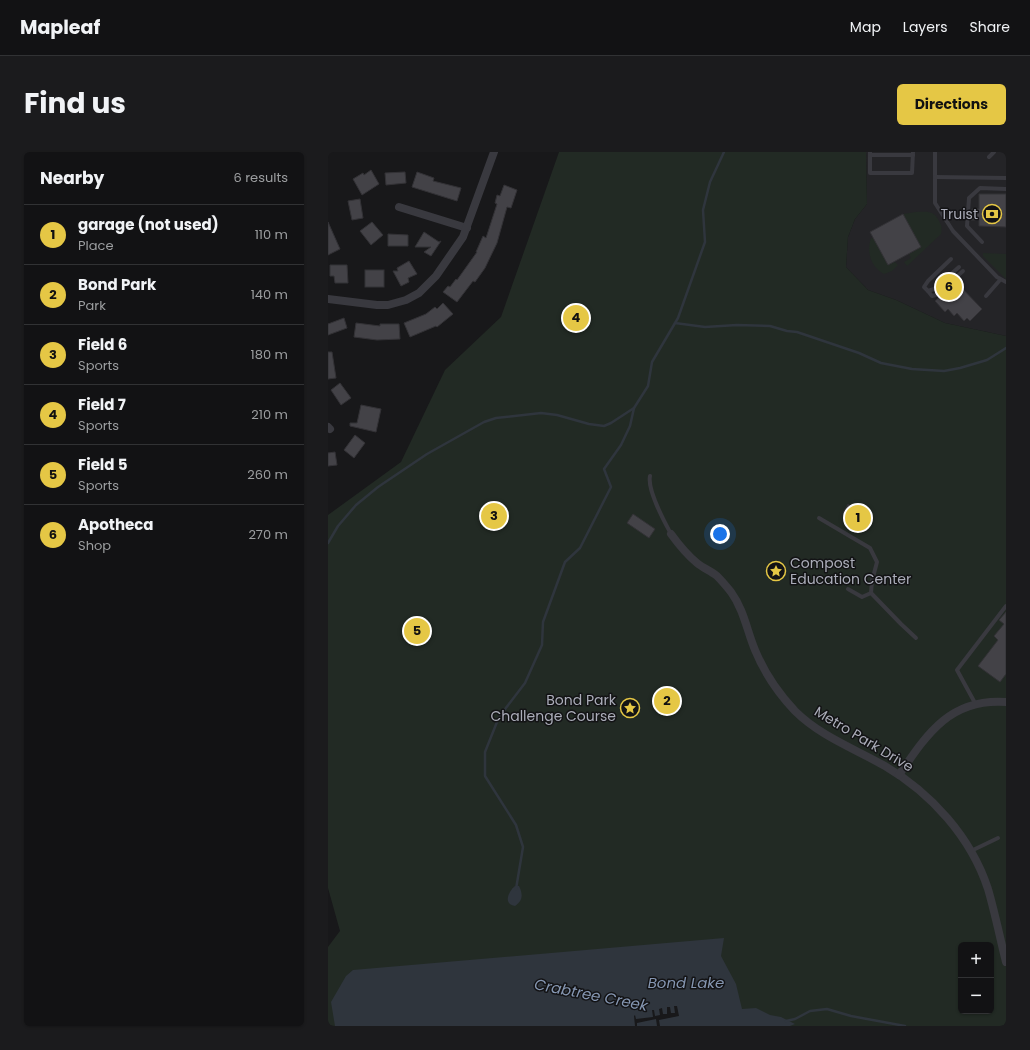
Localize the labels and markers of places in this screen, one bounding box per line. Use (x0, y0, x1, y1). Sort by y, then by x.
bank icon: Truist (981, 203, 1003, 225)
place label: Truist (940, 204, 978, 224)
pin: 6 (936, 272, 962, 302)
pin: 4 (563, 303, 589, 333)
pin: 3 (481, 501, 507, 531)
pin: 1 (845, 503, 871, 533)
place label: Compost Education Center (790, 553, 911, 589)
place icon: Compost Education Center (765, 560, 787, 582)
pin: 5 (404, 616, 430, 646)
pin: 2 (654, 686, 680, 716)
place label: Bond Park Challenge Course (490, 690, 617, 726)
place icon: Bond Park Challenge Course (619, 697, 641, 719)

